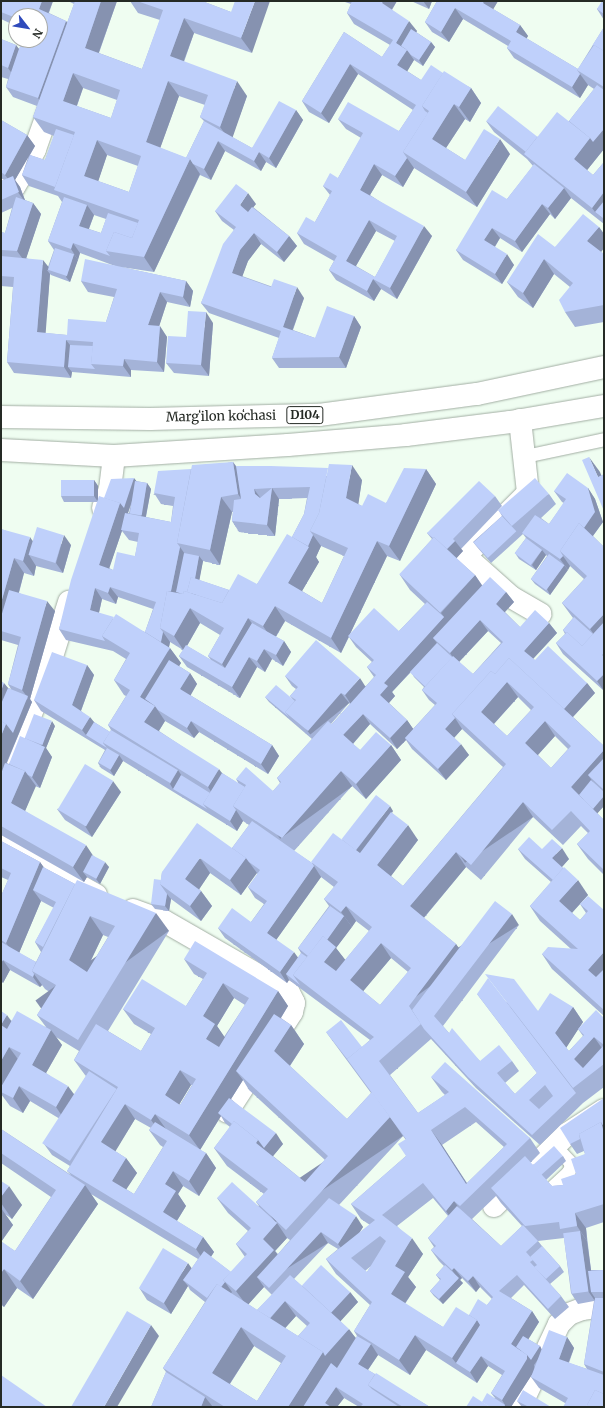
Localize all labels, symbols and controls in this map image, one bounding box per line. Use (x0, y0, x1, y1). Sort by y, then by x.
north arrow (8, 8, 48, 48)
text: N (29, 26, 46, 41)
road number: D104 (286, 405, 324, 425)
street label: Margʻilon koʻchasi (166, 408, 276, 426)

